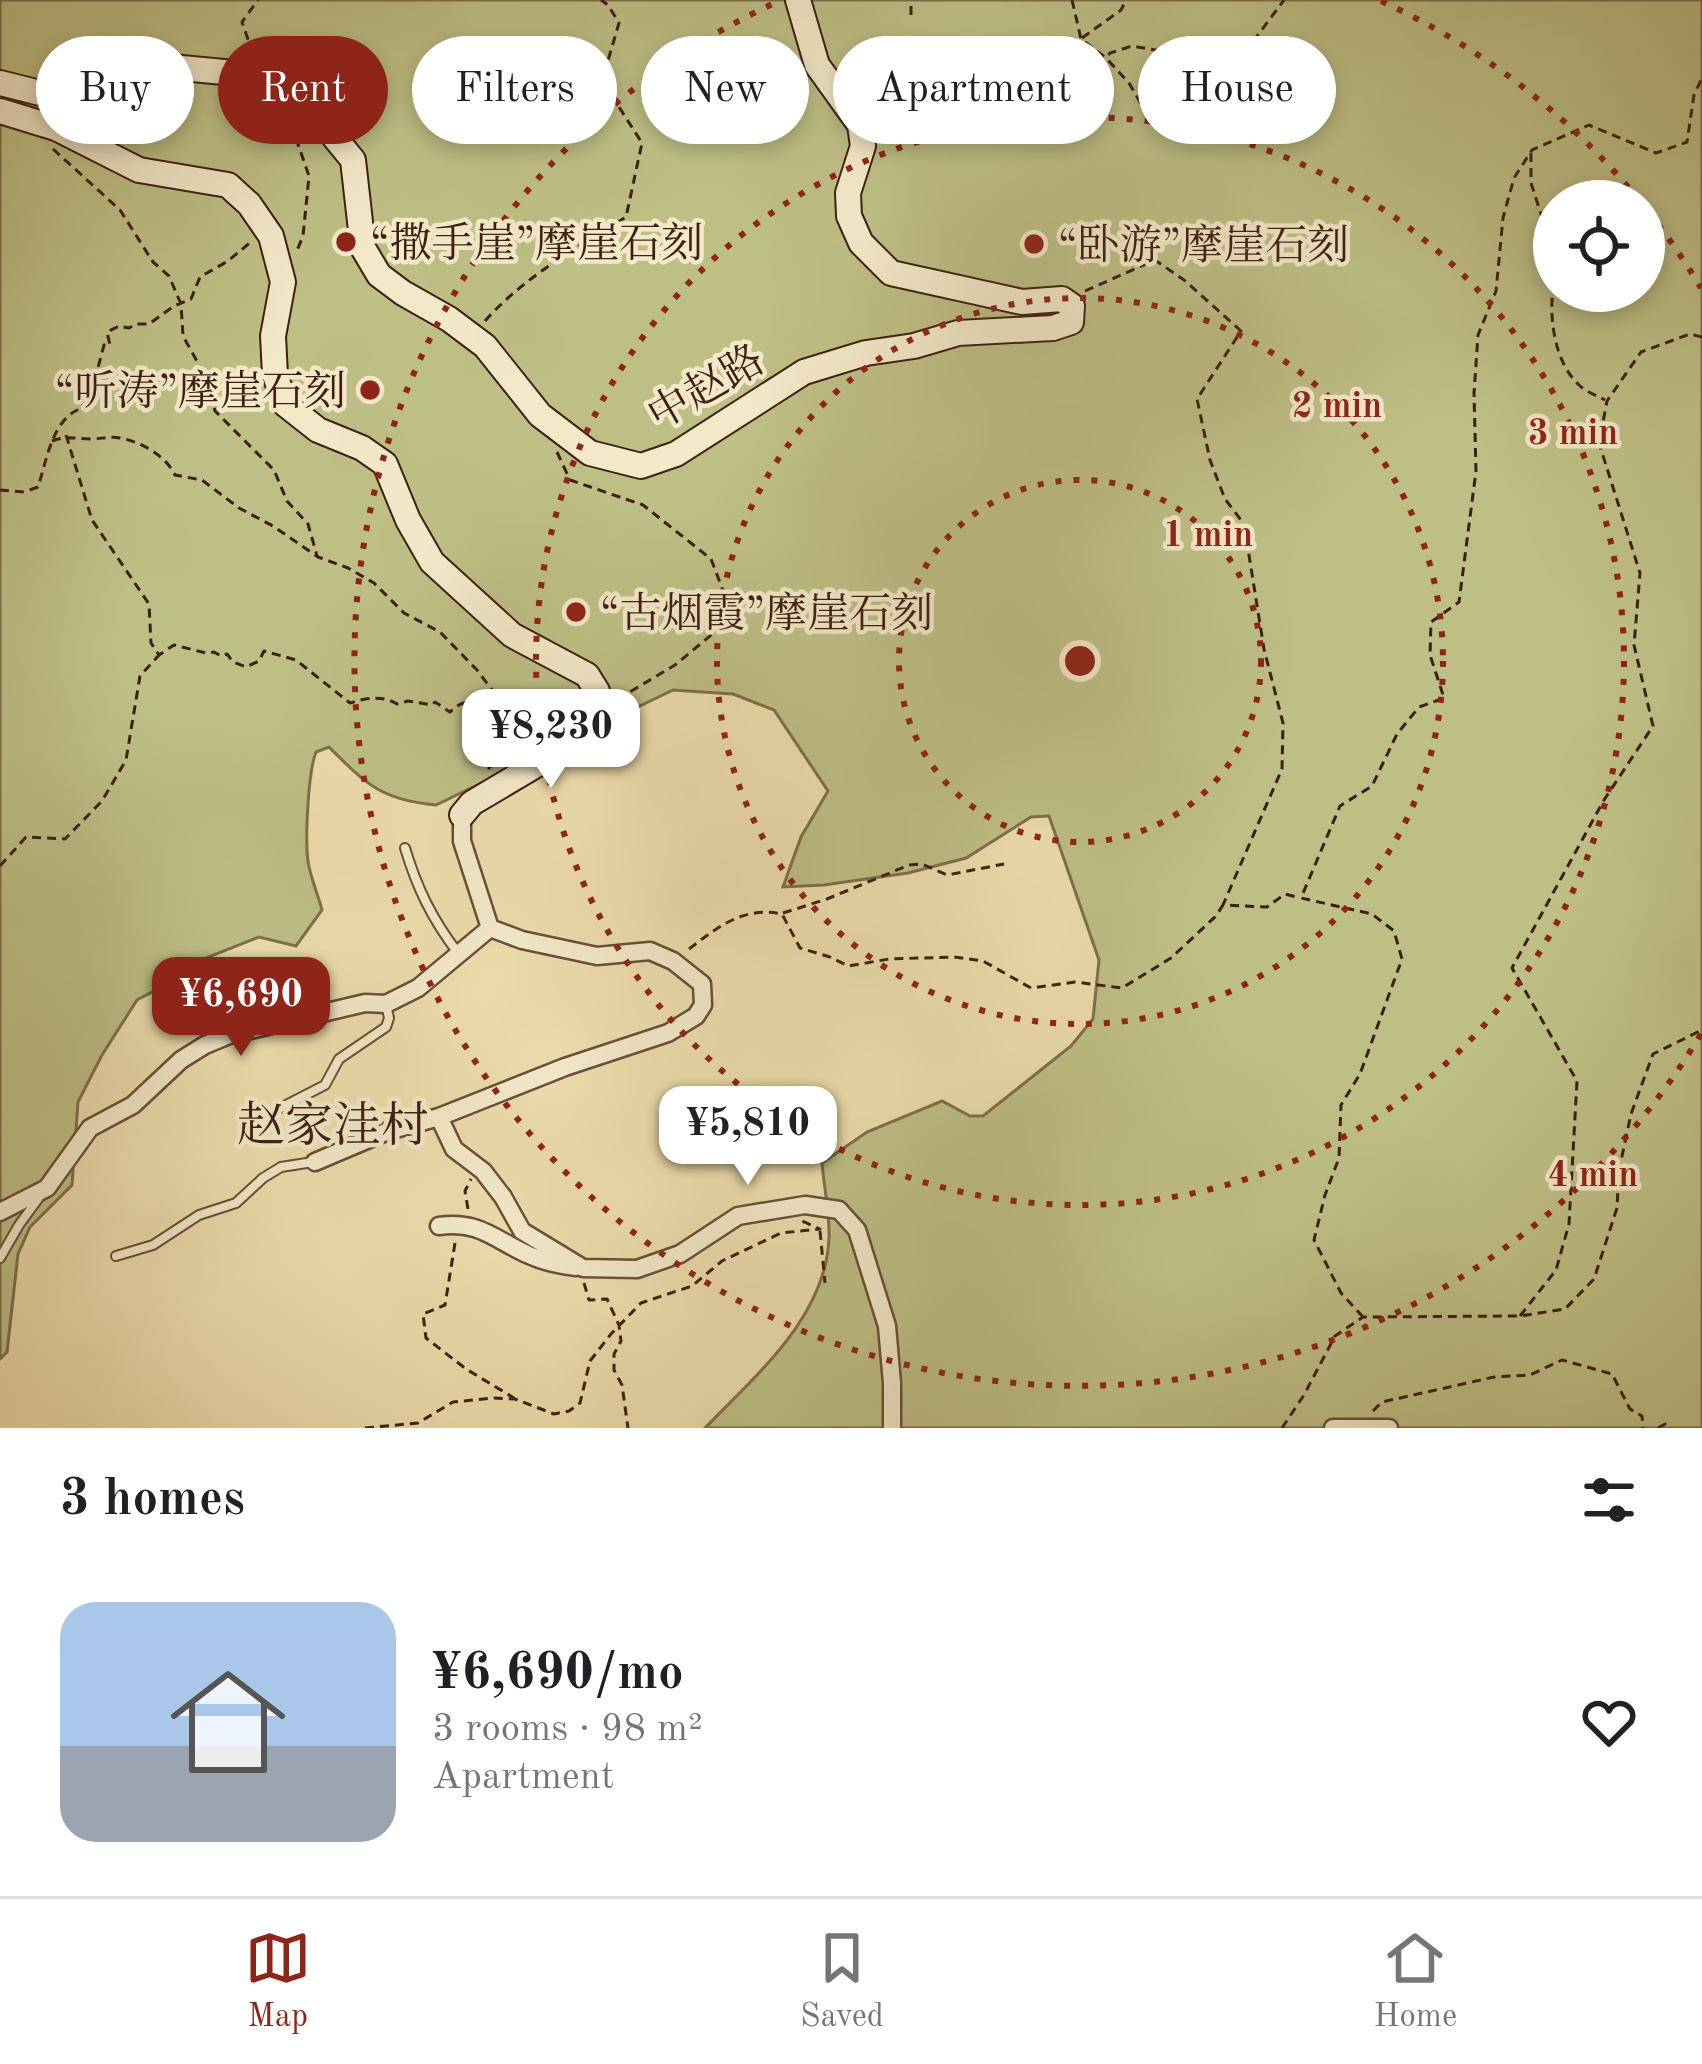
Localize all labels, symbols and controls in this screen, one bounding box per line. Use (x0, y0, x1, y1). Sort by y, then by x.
chip: Buy (36, 36, 194, 144)
chip: Rent (218, 36, 388, 144)
chip: Filters (412, 36, 617, 144)
chip: New (641, 36, 809, 144)
chip: Apartment (833, 36, 1114, 144)
chip: House (1138, 36, 1336, 144)
map controls (1533, 180, 1665, 312)
button: locate (1533, 180, 1665, 312)
place label: “撒手崖”摩崖石刻 (370, 221, 703, 267)
place label: “卧游”摩崖石刻 (1058, 223, 1349, 269)
marker: “撒手崖”摩崖石刻 (333, 229, 359, 255)
marker: “卧游”摩崖石刻 (1021, 231, 1047, 257)
street label: 中赵路 (640, 336, 772, 439)
place label: “听涛”摩崖石刻 (55, 369, 346, 415)
marker: “听涛”摩崖石刻 (357, 377, 383, 403)
text: 2 min (1292, 390, 1382, 426)
text: 3 min (1528, 417, 1618, 453)
text: 1 min (1163, 519, 1253, 555)
place label: “古烟霞”摩崖石刻 (600, 591, 933, 637)
marker: “古烟霞”摩崖石刻 (563, 599, 589, 625)
centre of rings (1059, 640, 1101, 682)
pin: ¥8,230 (453, 689, 649, 791)
text: ¥8,230 (489, 708, 613, 747)
pin: ¥6,690 (143, 957, 339, 1059)
text: ¥6,690 (179, 976, 303, 1015)
pin: ¥5,810 (650, 1086, 846, 1188)
district label: 赵家洼村 (237, 1100, 429, 1152)
text: ¥5,810 (686, 1105, 810, 1144)
text: 4 min (1548, 1159, 1638, 1195)
icon: filters (1576, 1467, 1642, 1533)
text: 3 homes (60, 1475, 245, 1526)
text: ¥6,690/mo (432, 1649, 684, 1700)
icon: home (156, 1650, 300, 1794)
icon: heart (1576, 1689, 1642, 1755)
text: 3 rooms · 98 m² (432, 1710, 703, 1749)
text: Apartment (432, 1758, 615, 1797)
tab: Map (245, 1925, 311, 2038)
tab: Saved (800, 1925, 884, 2038)
tab: Home (1374, 1925, 1457, 2038)

